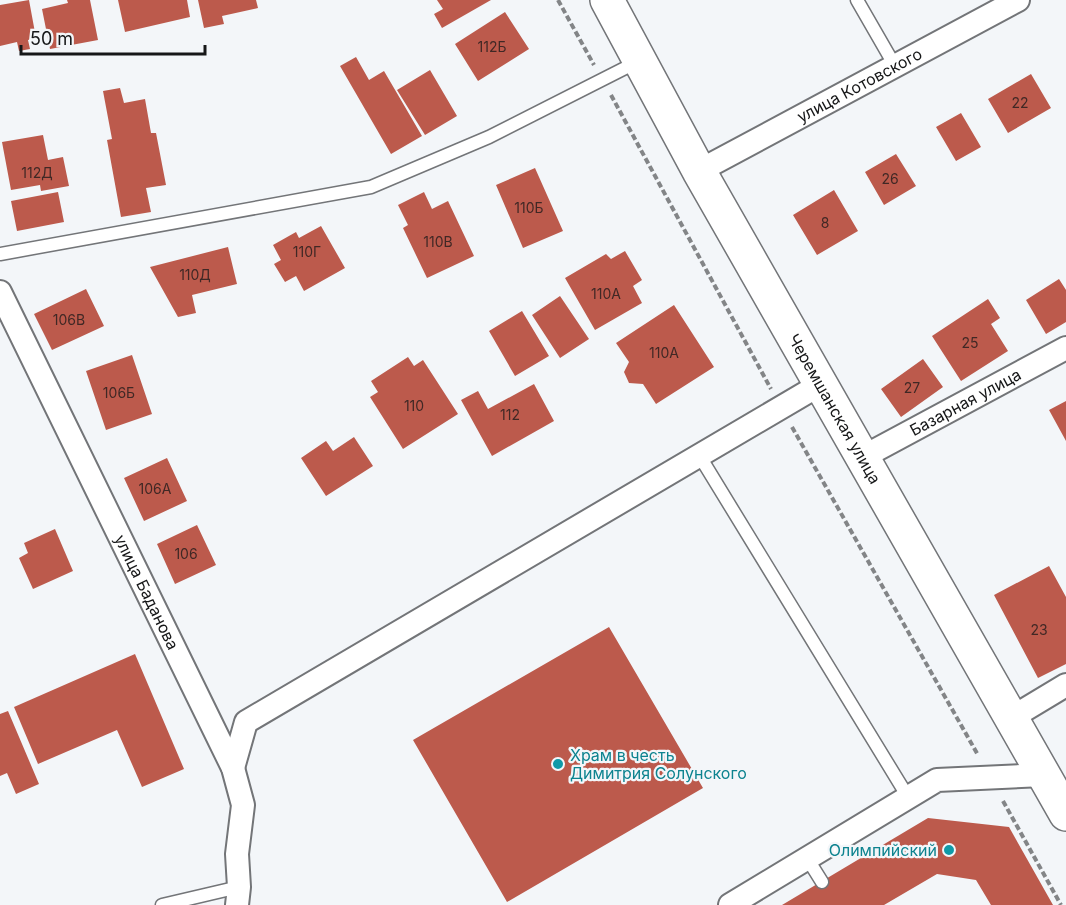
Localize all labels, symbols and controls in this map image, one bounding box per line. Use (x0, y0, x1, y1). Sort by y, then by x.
scale bar (21, 18, 206, 56)
text: 50 m (30, 28, 73, 49)
house number: 112Б (478, 38, 506, 55)
street label: улица Котовского (793, 43, 925, 127)
house number: 22 (1011, 94, 1029, 111)
house number: 112Д (21, 164, 53, 181)
house number: 26 (881, 170, 899, 187)
house number: 110Б (514, 199, 544, 216)
house number: 8 (821, 214, 829, 231)
house number: 110В (423, 233, 453, 250)
house number: 110Г (293, 243, 321, 260)
house number: 110Д (179, 266, 211, 283)
house number: 110А (591, 285, 621, 302)
house number: 106В (53, 311, 85, 328)
street label: Черемшанская улица (784, 330, 885, 487)
house number: 25 (961, 334, 979, 351)
house number: 110А (649, 344, 679, 361)
street label: Базарная улица (906, 364, 1024, 440)
house number: 27 (904, 379, 920, 396)
house number: 106Б (103, 384, 135, 401)
house number: 110 (404, 397, 424, 414)
house number: 112 (500, 406, 520, 423)
house number: 106А (139, 480, 172, 497)
street label: улица Баданова (110, 531, 183, 653)
house number: 106 (174, 545, 198, 562)
house number: 23 (1030, 621, 1048, 638)
place label: Храм в честь Димитрия Солунского (570, 745, 747, 783)
marker: Храм в честь Димитрия Солунского (551, 757, 565, 771)
place label: Олимпийский (829, 840, 937, 860)
marker: Олимпийский (942, 843, 956, 857)

